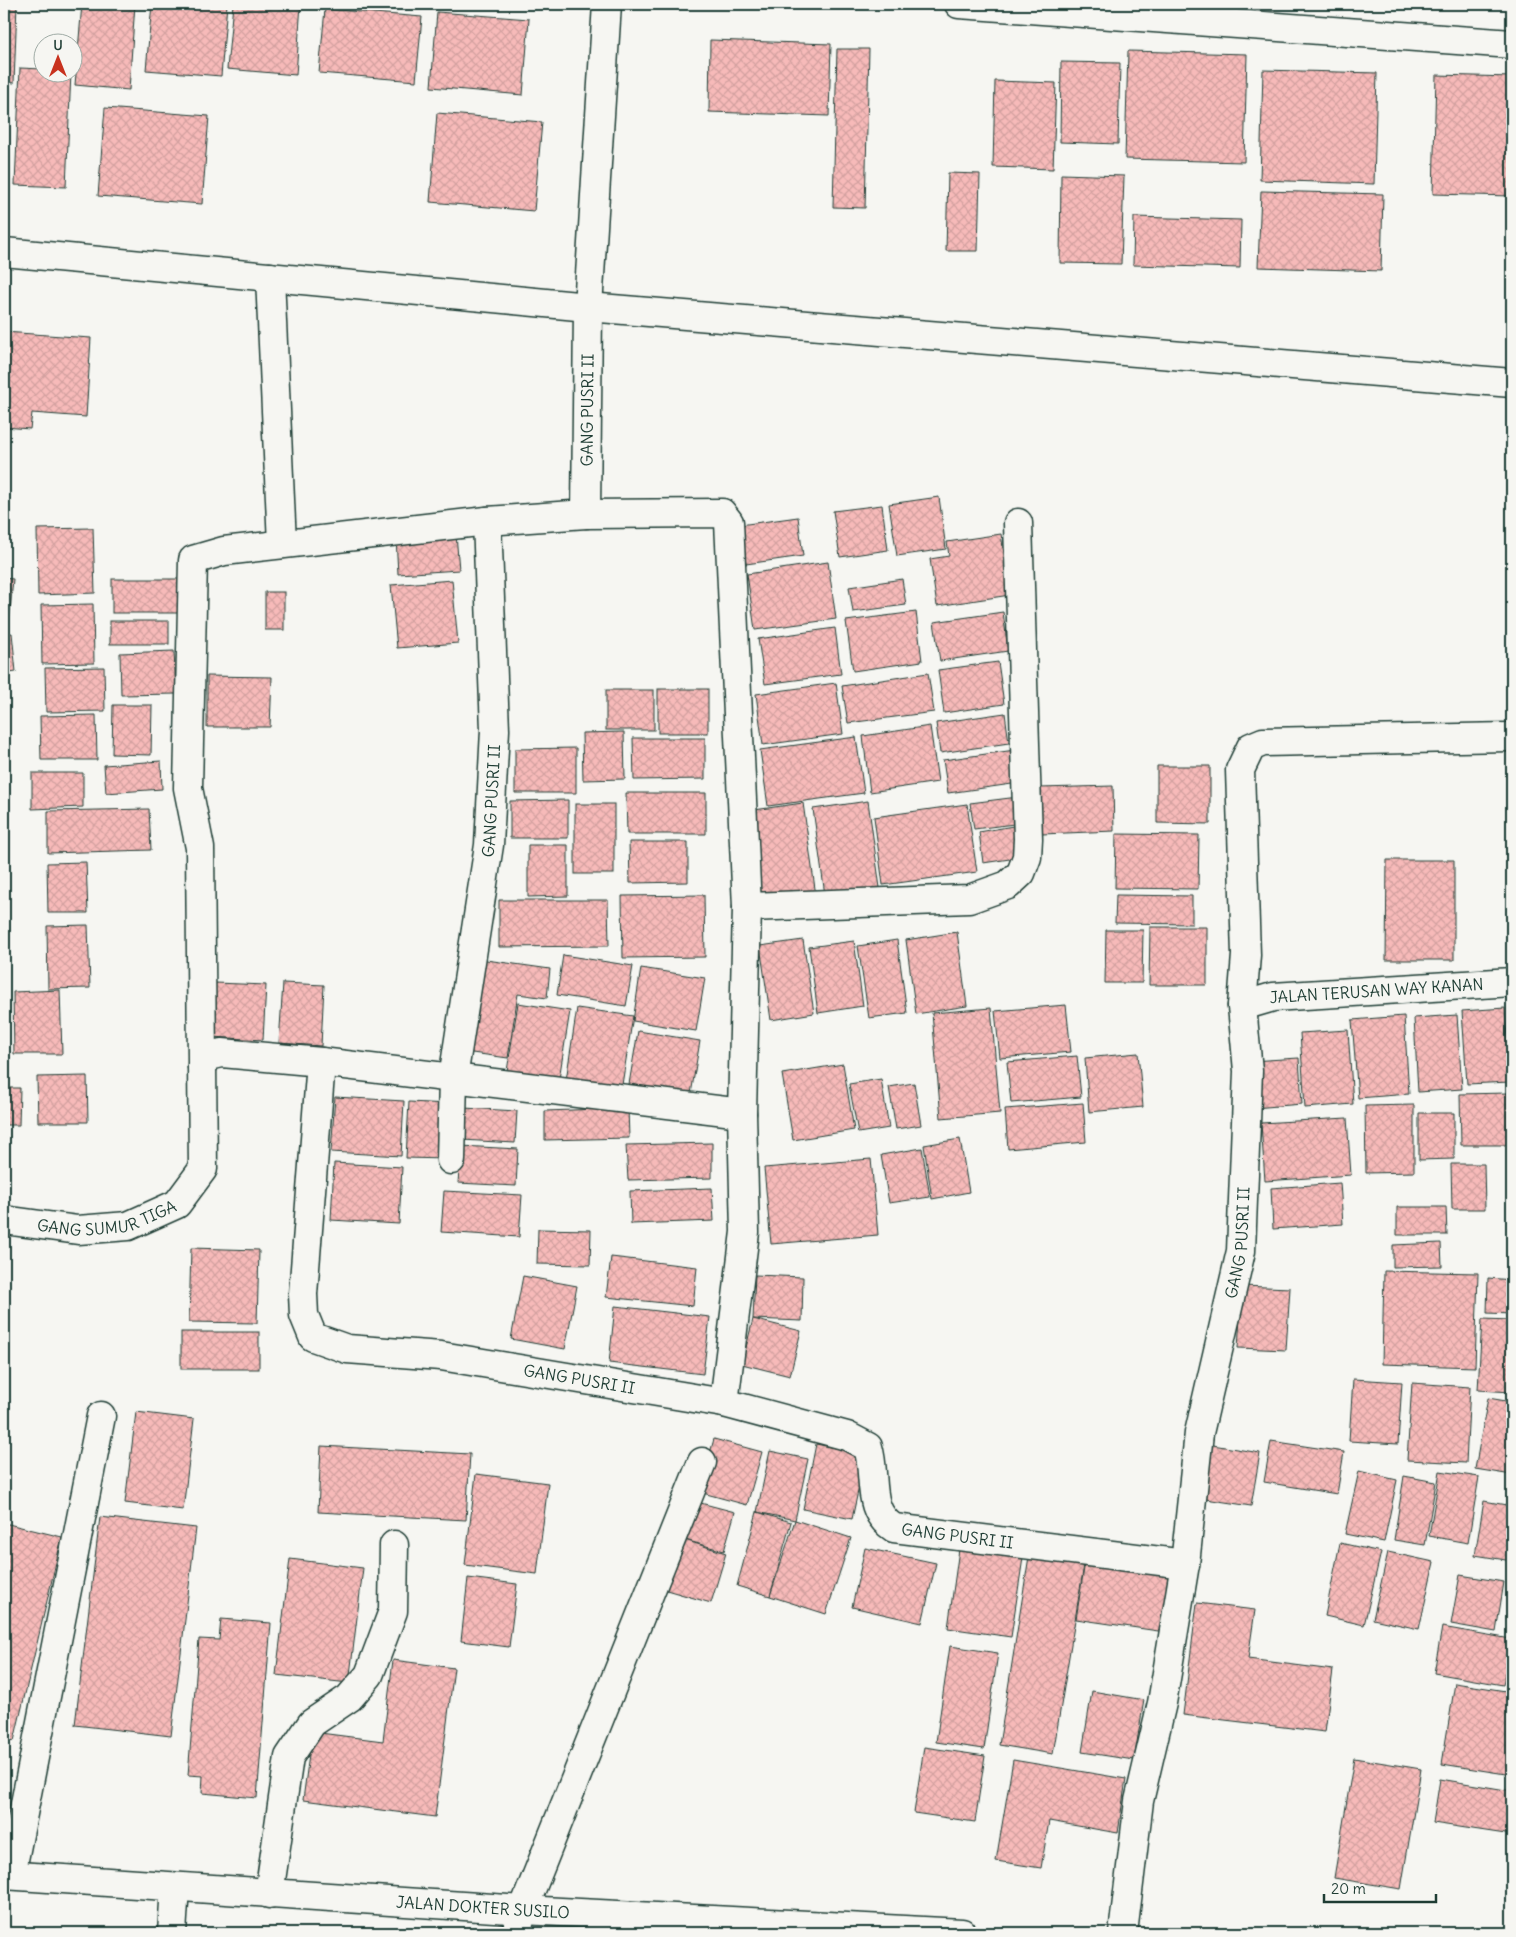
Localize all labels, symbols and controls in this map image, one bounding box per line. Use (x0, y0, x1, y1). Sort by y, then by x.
north arrow (32, 32, 82, 82)
text: U (53, 36, 63, 54)
street label: GANG PUSRI II (576, 354, 598, 466)
street label: GANG PUSRI II (477, 744, 504, 859)
street label: JALAN TERUSAN WAY KANAN (1269, 974, 1484, 1007)
street label: GANG PUSRI II (1220, 1186, 1253, 1300)
street label: GANG SUMUR TIGA (36, 1196, 179, 1240)
street label: GANG PUSRI II (522, 1360, 637, 1398)
street label: GANG PUSRI II (900, 1519, 1015, 1553)
scale bar (1324, 1872, 1436, 1904)
text: 20 m (1331, 1879, 1366, 1898)
street label: JALAN DOKTER SUSILO (395, 1891, 570, 1922)

